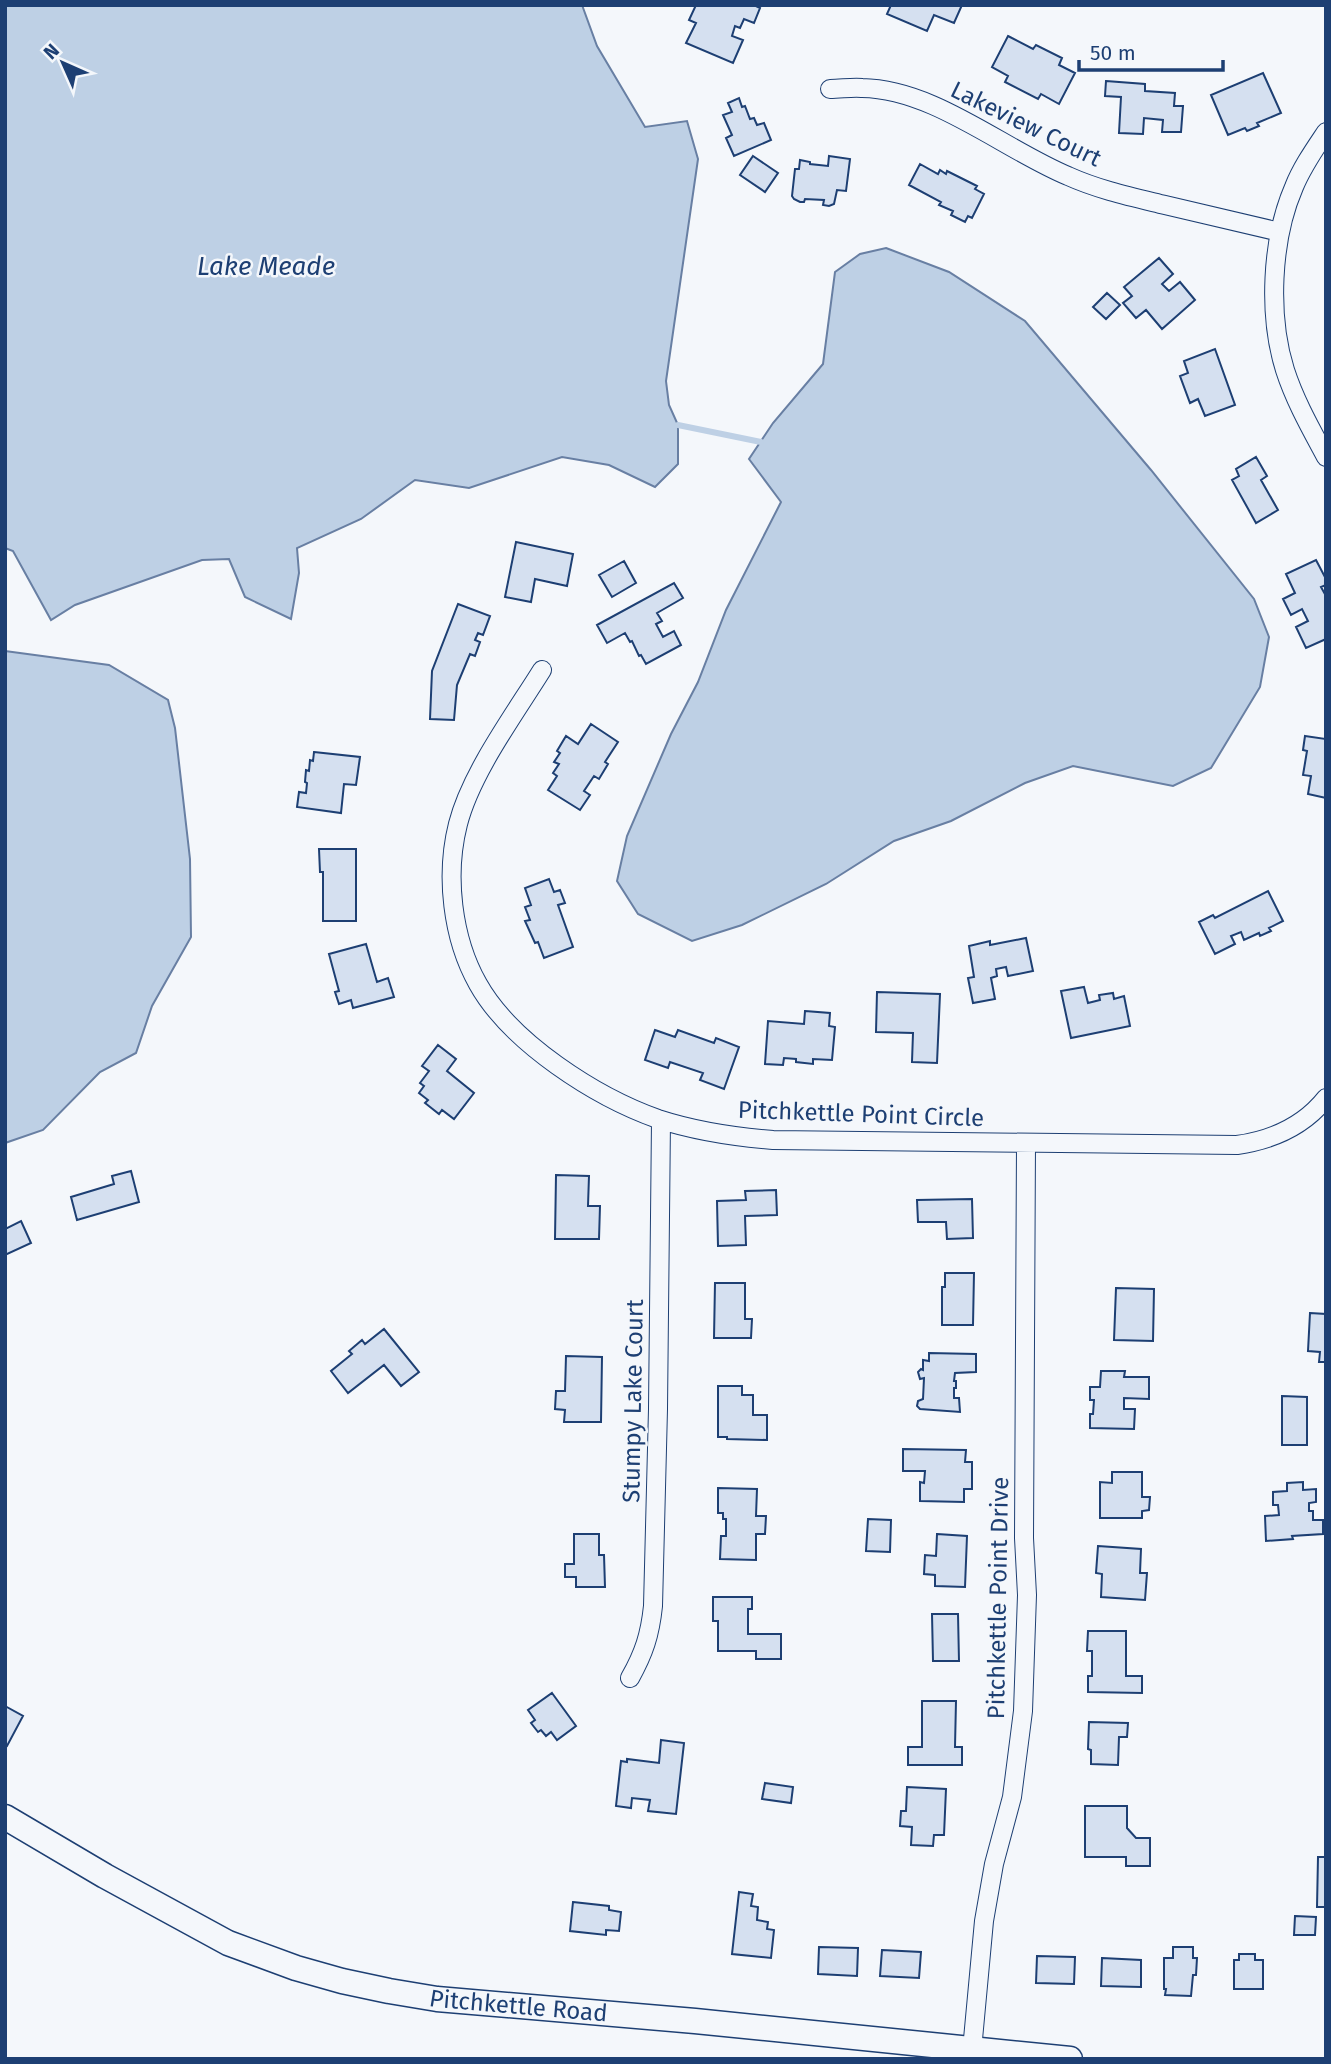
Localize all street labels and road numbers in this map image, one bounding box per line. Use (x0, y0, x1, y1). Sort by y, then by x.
street label: Lakeview Court (946, 75, 1106, 173)
street label: Pitchkettle Point Circle (737, 1096, 985, 1132)
street label: Stumpy Lake Court (617, 1299, 649, 1503)
street label: Pitchkettle Point Drive (982, 1477, 1014, 1719)
street label: Pitchkettle Road (427, 1984, 609, 2027)

